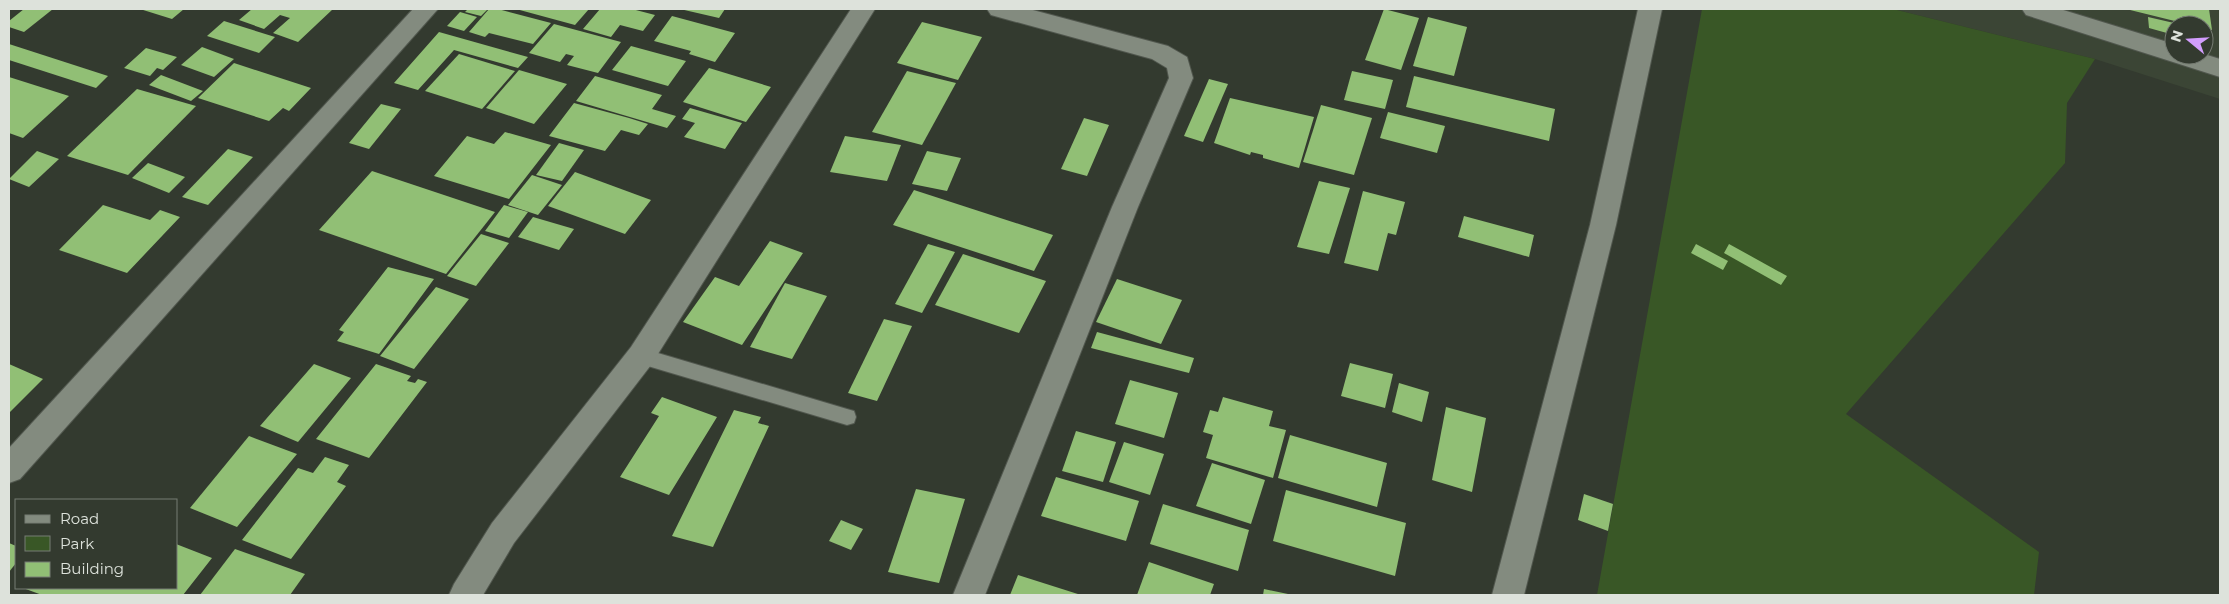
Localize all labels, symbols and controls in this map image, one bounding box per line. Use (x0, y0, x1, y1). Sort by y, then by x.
north arrow (2164, 15, 2214, 65)
text: N (2166, 28, 2187, 44)
legend (15, 499, 178, 589)
text: Road (60, 509, 99, 528)
text: Park (60, 534, 94, 553)
text: Building (60, 559, 124, 578)

